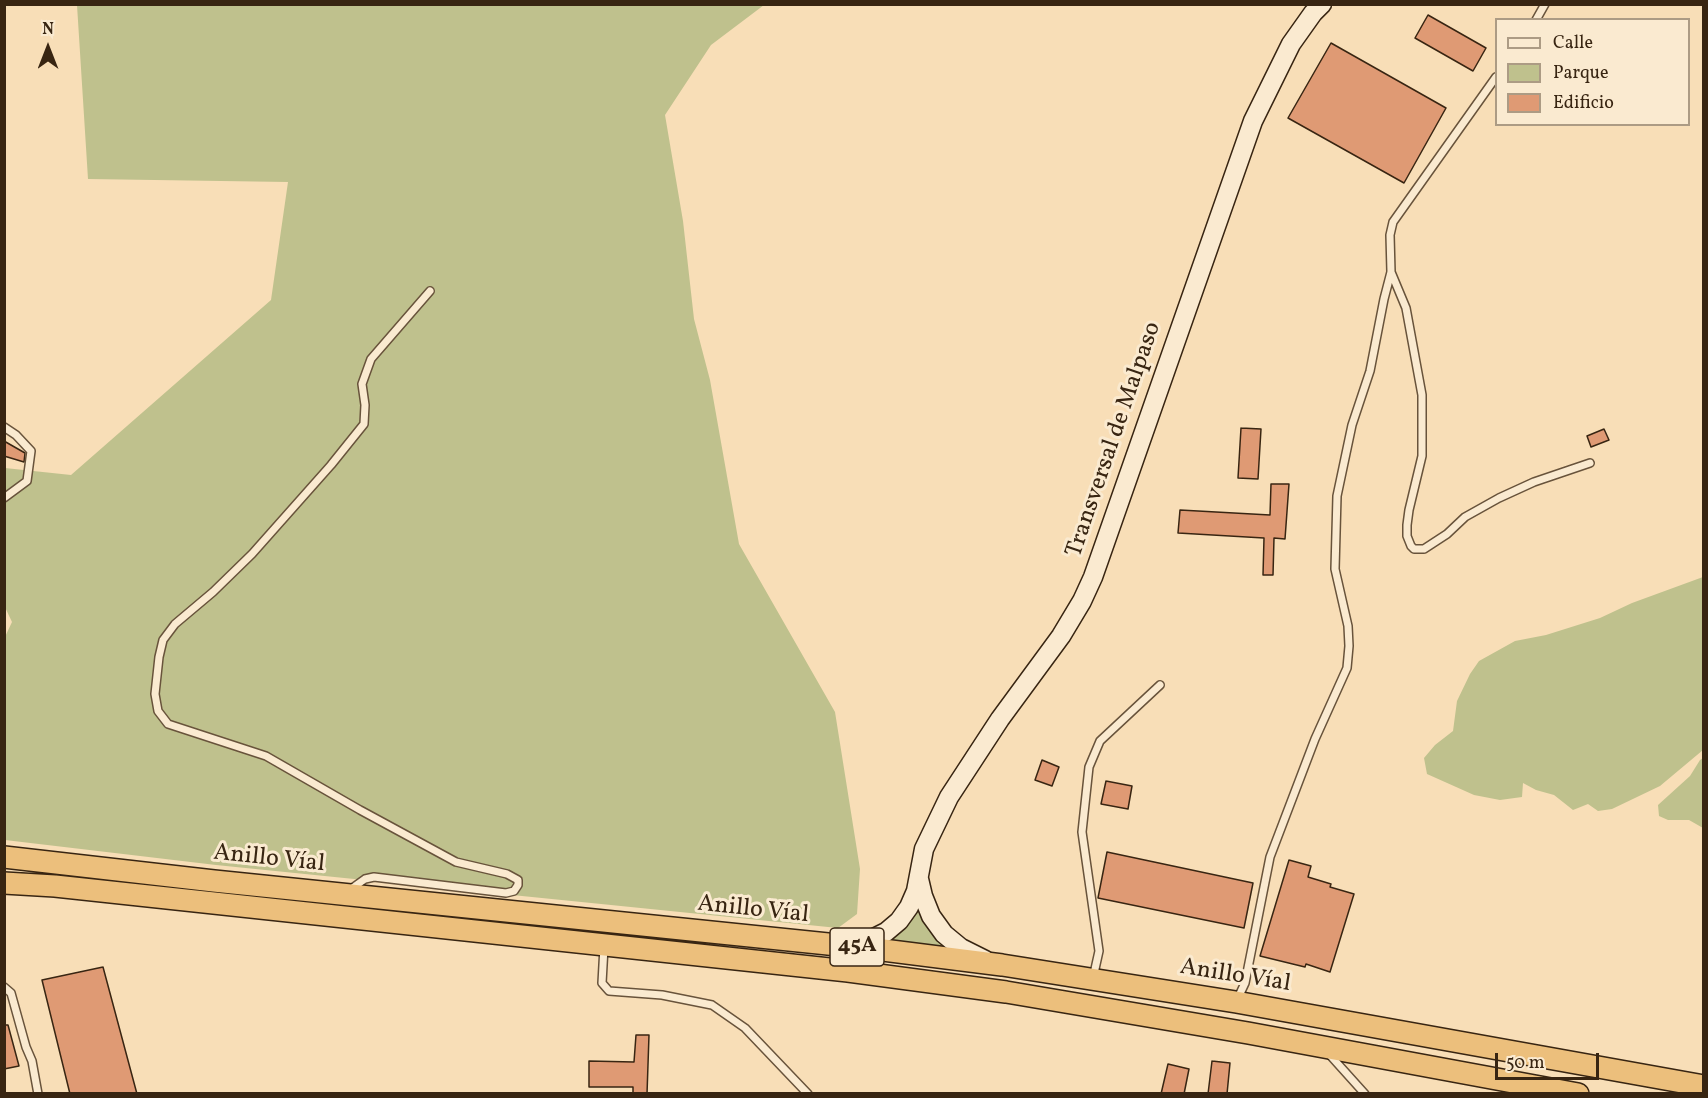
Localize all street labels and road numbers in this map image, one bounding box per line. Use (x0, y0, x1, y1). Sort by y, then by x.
street label: Transversal de Malpaso (1061, 318, 1169, 562)
street label: Anillo Víal (212, 840, 326, 880)
street label: Anillo Víal (696, 891, 810, 931)
road number: 45A (830, 928, 884, 966)
street label: Anillo Víal (1178, 954, 1292, 1000)

